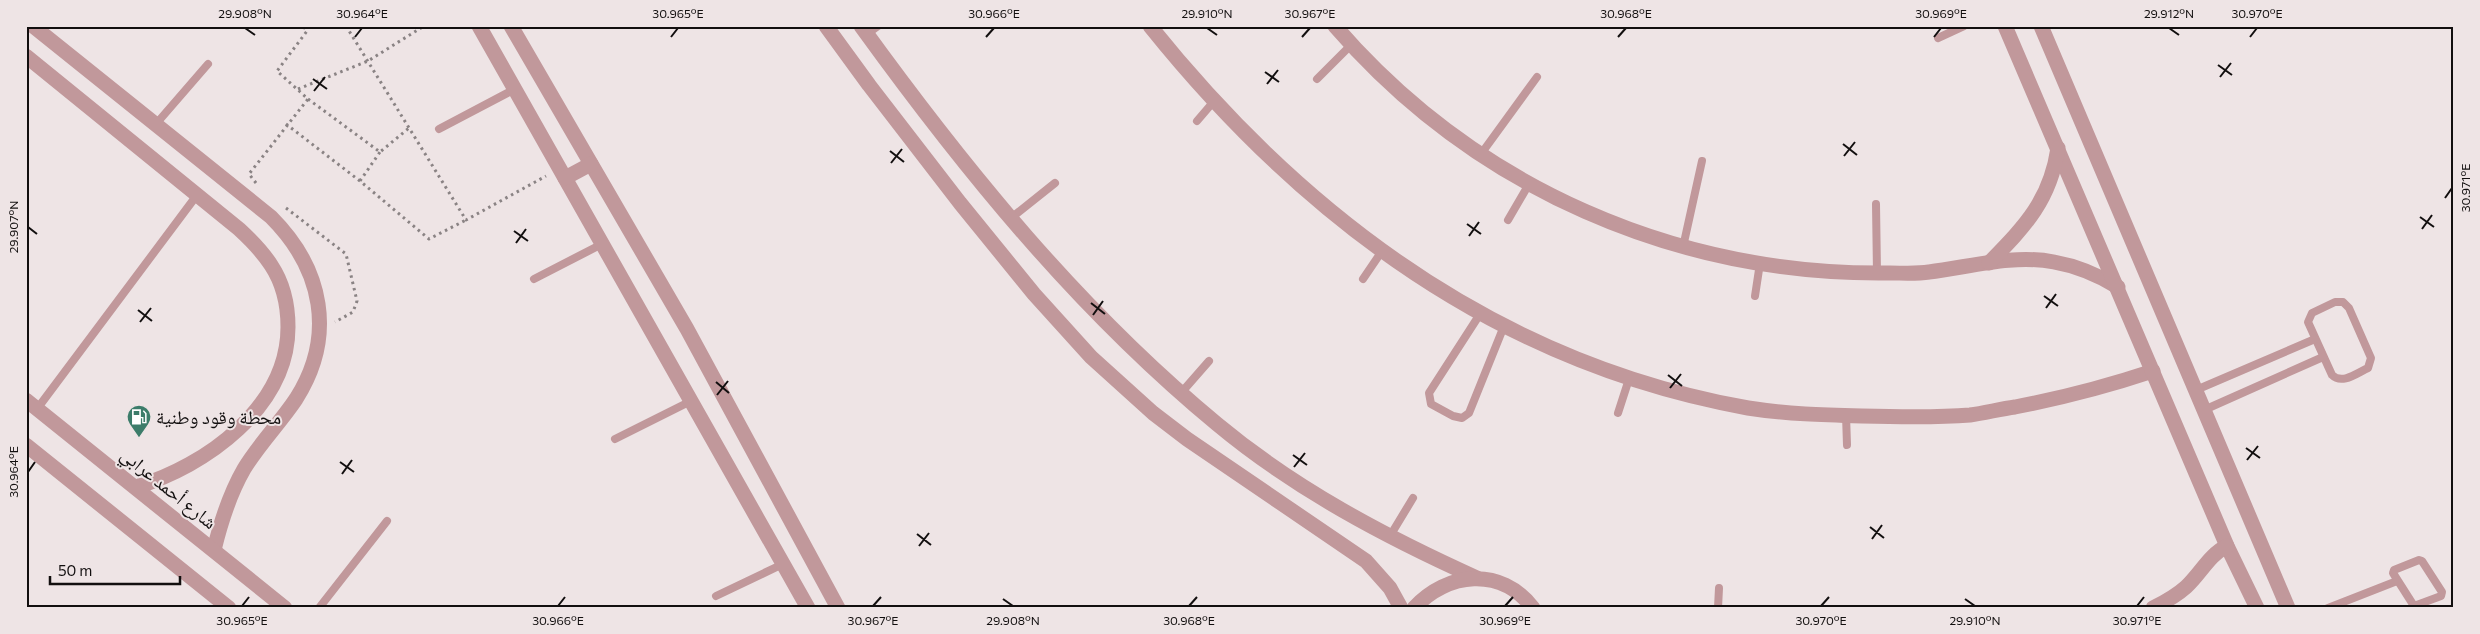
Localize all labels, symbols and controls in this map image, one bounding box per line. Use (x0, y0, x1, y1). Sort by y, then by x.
text: 29.908°N (218, 6, 272, 20)
text: 30.964°E (336, 6, 388, 20)
text: 30.965°E (652, 6, 704, 20)
text: 30.966°E (968, 6, 1020, 20)
text: 29.910°N (1181, 6, 1233, 20)
text: 30.967°E (1285, 6, 1335, 20)
text: 30.968°E (1600, 6, 1652, 20)
text: 30.969°E (1915, 6, 1967, 20)
text: 29.912°N (2144, 6, 2194, 20)
text: 30.970°E (2231, 6, 2283, 20)
text: 30.971°E (2458, 164, 2472, 212)
text: 29.907°N (6, 201, 20, 253)
fuel station icon: محطة وقود وطنية (126, 404, 152, 438)
place label: محطة وقود وطنية (156, 405, 281, 429)
street label: شارع أحمد عرابي (114, 442, 222, 537)
text: 30.964°E (6, 446, 20, 498)
scale bar (50, 554, 180, 586)
text: 50 m (58, 561, 92, 579)
text: 30.965°E (216, 613, 268, 627)
text: 30.966°E (532, 613, 584, 627)
text: 30.967°E (848, 613, 898, 627)
text: 29.908°N (986, 613, 1040, 627)
text: 30.968°E (1163, 613, 1215, 627)
text: 30.969°E (1479, 613, 1531, 627)
text: 30.970°E (1795, 613, 1847, 627)
text: 29.910°N (1949, 613, 2001, 627)
text: 30.971°E (2113, 613, 2161, 627)

